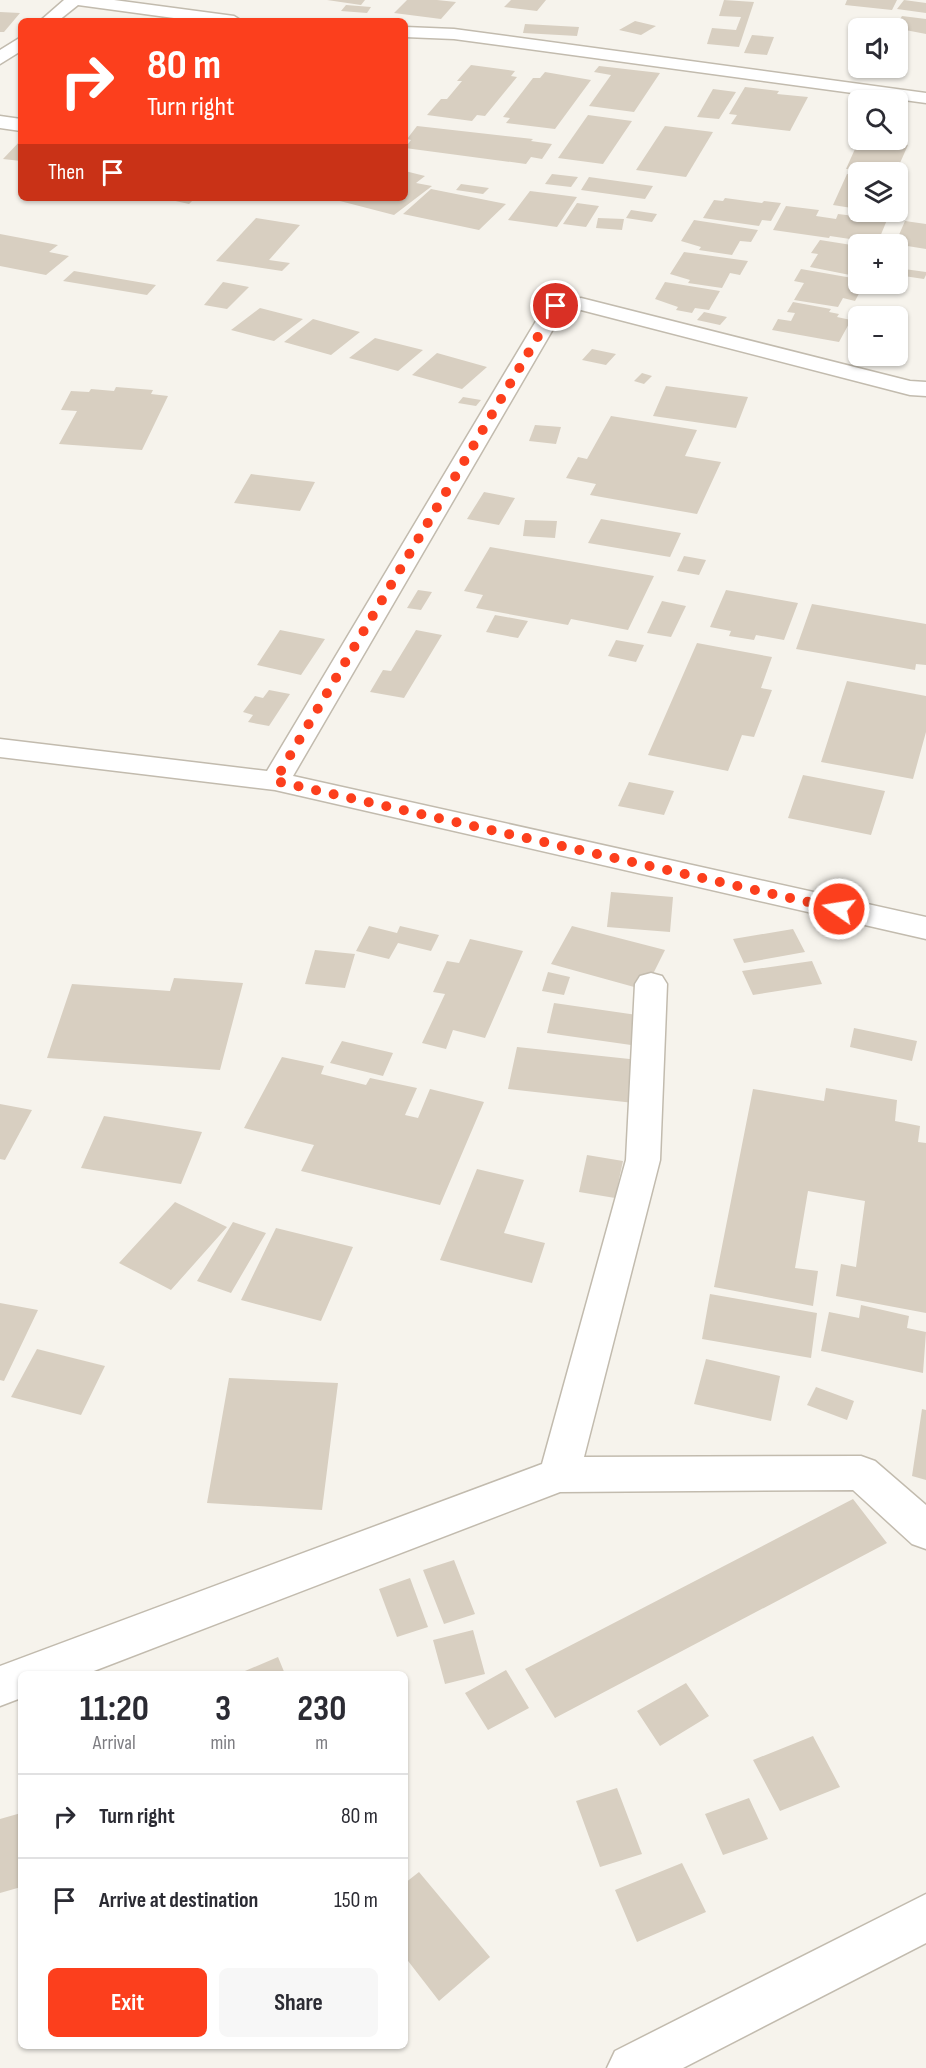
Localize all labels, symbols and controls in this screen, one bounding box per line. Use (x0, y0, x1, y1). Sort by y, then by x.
map controls (848, 18, 908, 366)
button: sound (848, 18, 908, 78)
text: 80 m (147, 40, 221, 91)
icon: right (48, 42, 126, 120)
button: search (848, 90, 908, 150)
text: Turn right (147, 91, 234, 123)
icon: arrive (96, 156, 129, 189)
text: Then (48, 159, 84, 186)
button: layers (848, 162, 908, 222)
button: + (848, 234, 908, 294)
pin (530, 280, 581, 331)
icon: arrive (539, 289, 572, 322)
button: − (848, 306, 908, 366)
position arrow (807, 877, 871, 941)
text: 11:20 (80, 1688, 149, 1731)
text: 3 (215, 1688, 231, 1731)
text: 230 (297, 1688, 346, 1731)
text: Arrival (93, 1731, 136, 1755)
text: min (210, 1731, 236, 1755)
text: m (315, 1731, 328, 1755)
icon: right (48, 1800, 81, 1833)
text: Turn right (99, 1803, 175, 1830)
text: 80 m (341, 1803, 378, 1830)
icon: arrive (48, 1884, 81, 1917)
text: Arrive at destination (99, 1887, 258, 1914)
text: 150 m (334, 1887, 378, 1914)
button: Exit (48, 1968, 207, 2037)
button: Share (219, 1968, 378, 2037)

